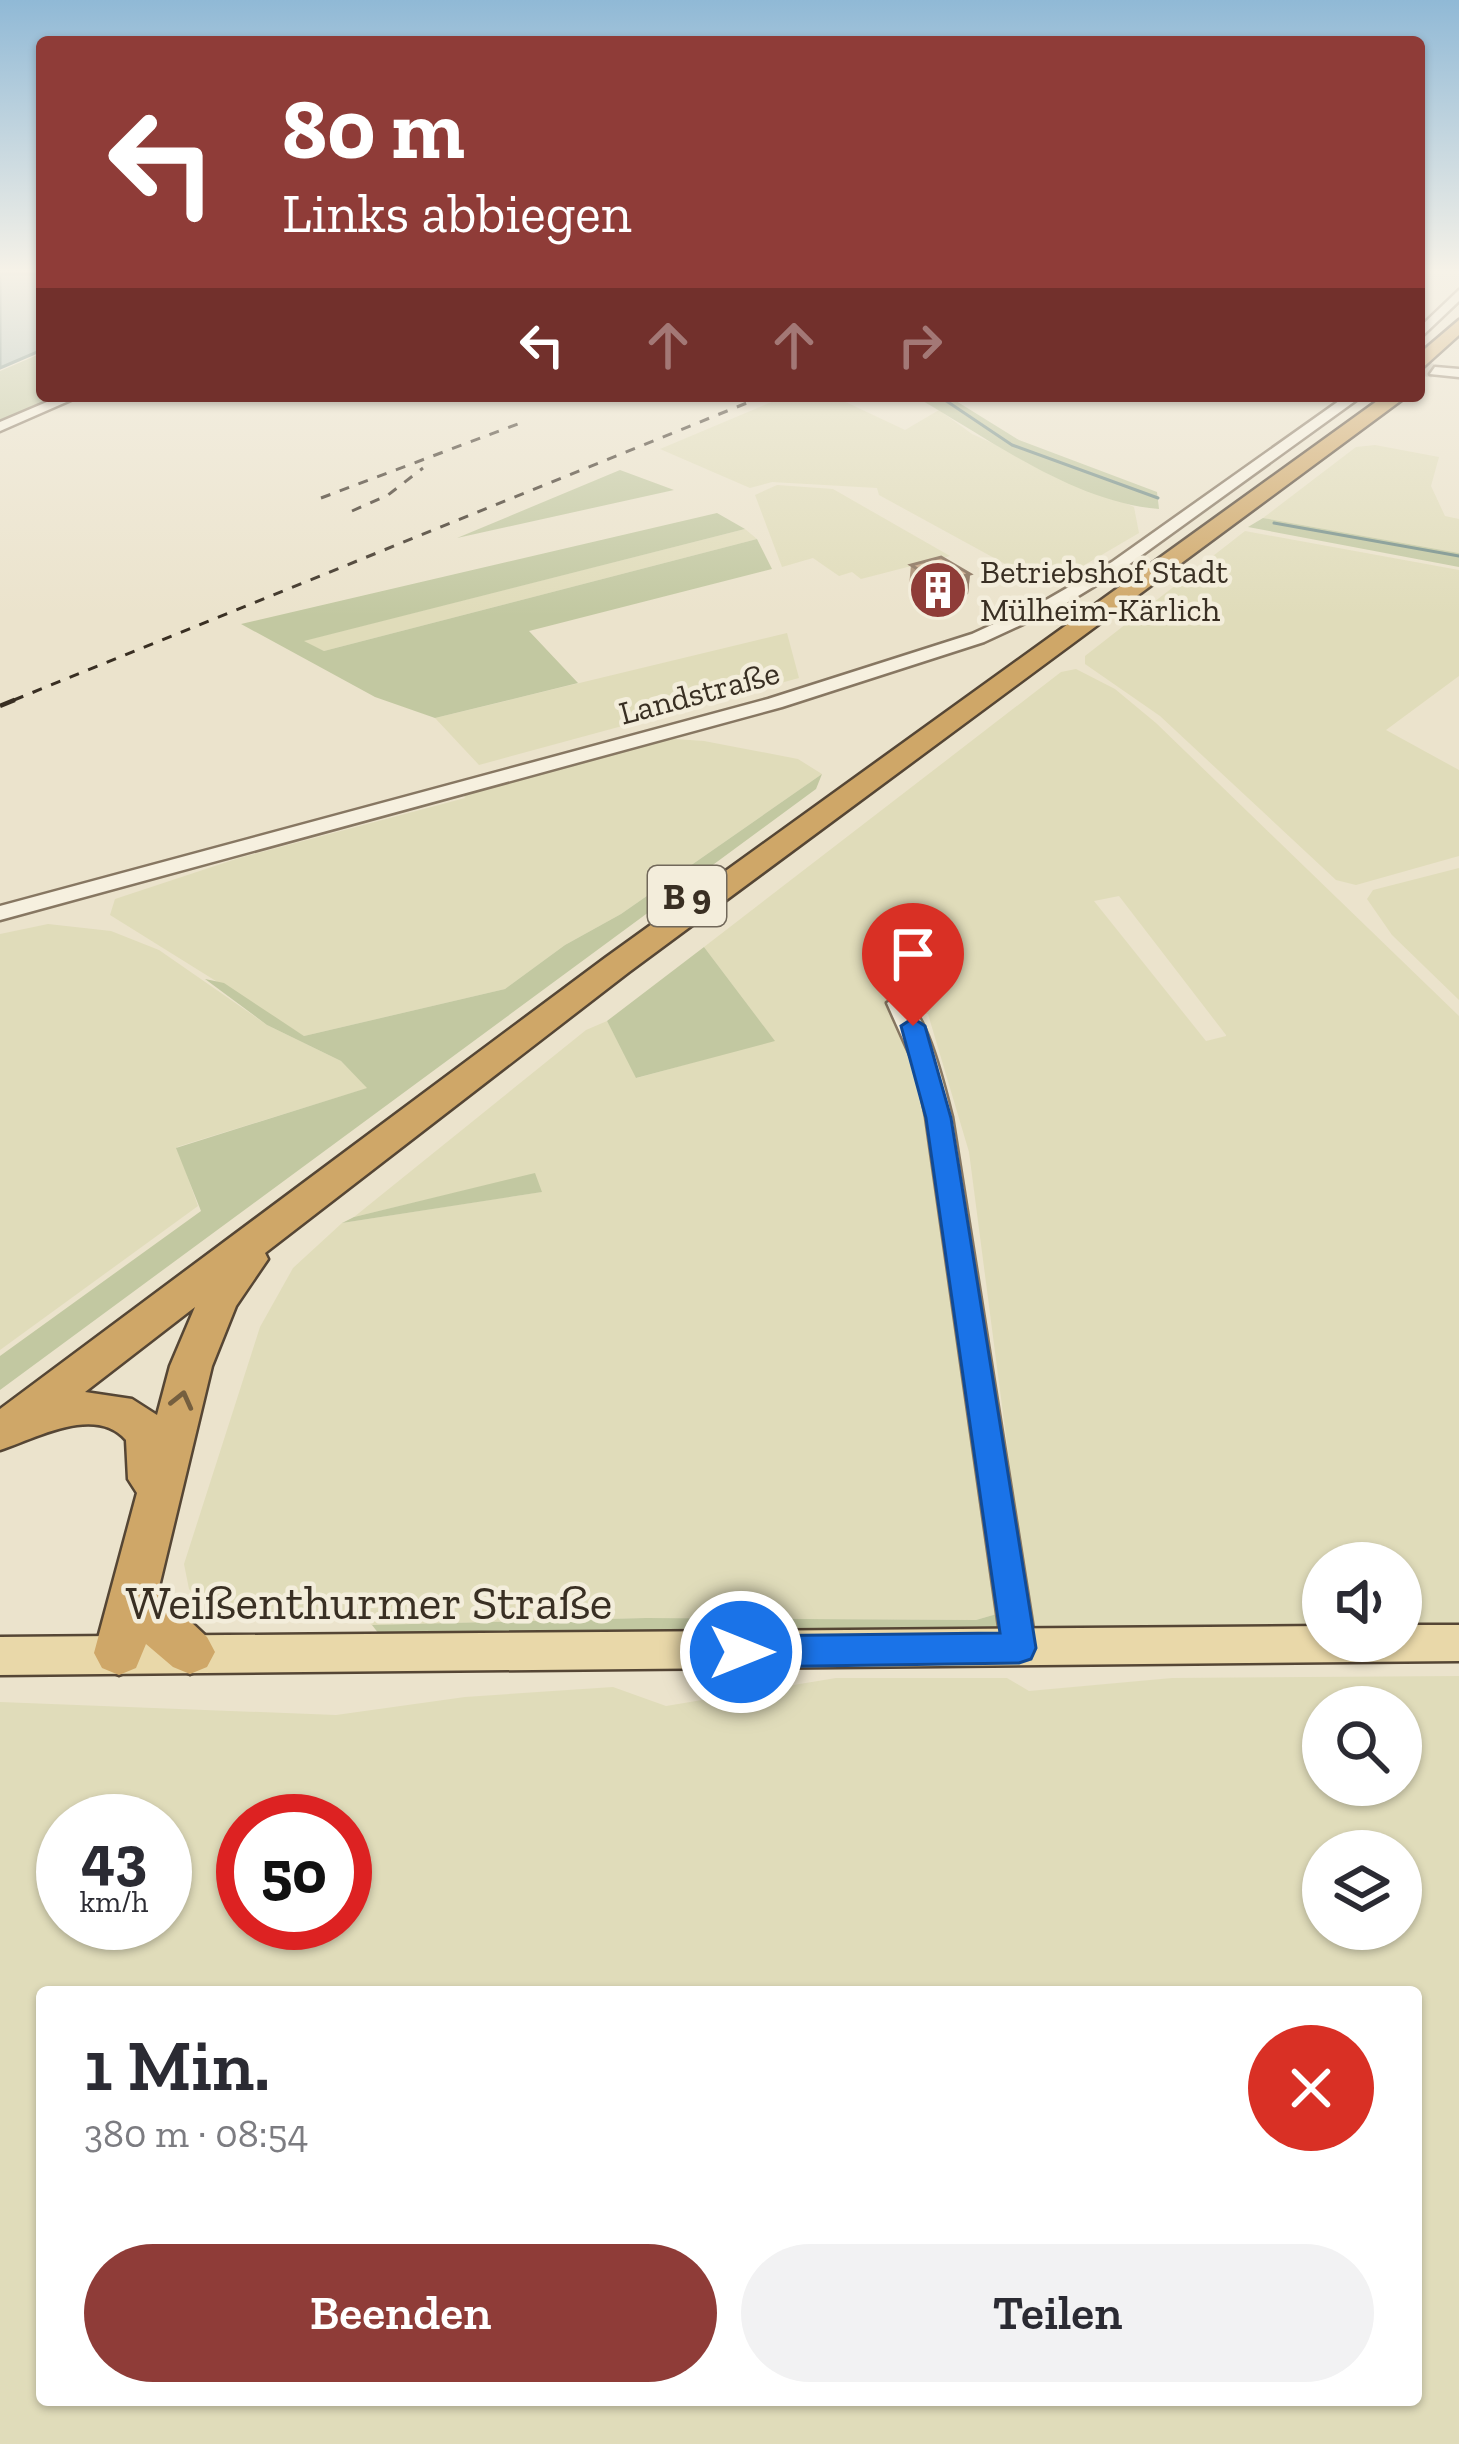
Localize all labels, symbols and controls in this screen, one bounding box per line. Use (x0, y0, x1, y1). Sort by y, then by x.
text: 80 m (282, 79, 465, 180)
icon: left (84, 84, 240, 240)
text: Links abbiegen (282, 181, 632, 246)
icon: left (509, 312, 575, 378)
icon: ahead (635, 312, 701, 378)
icon: ahead (761, 312, 827, 378)
icon: right (887, 312, 953, 378)
place label: Betriebshof Stadt Mülheim-Kärlich (980, 552, 1229, 629)
building icon: Betriebshof Stadt Mülheim-Kärlich (907, 559, 969, 621)
street label: Landstraße (615, 652, 784, 733)
road number: B 9 (648, 866, 726, 926)
pin (862, 903, 964, 1026)
icon: arrive (880, 921, 946, 987)
one-way arrow (168, 1390, 193, 1411)
map controls (1302, 1542, 1422, 1950)
button: sound (1302, 1542, 1422, 1662)
street label: Weißenthurmer Straße (126, 1574, 612, 1631)
position arrow (678, 1589, 804, 1715)
button: search (1302, 1686, 1422, 1806)
speed limit sign: 50 (216, 1794, 372, 1950)
text: 43 (81, 1821, 147, 1893)
button: layers (1302, 1830, 1422, 1950)
text: km/h (80, 1884, 148, 1920)
text: 1 Min. (84, 2022, 270, 2108)
button: close (1248, 2025, 1374, 2151)
text: 380 m · 08:54 (84, 2110, 308, 2157)
button: Beenden (84, 2244, 717, 2382)
button: Teilen (741, 2244, 1374, 2382)

